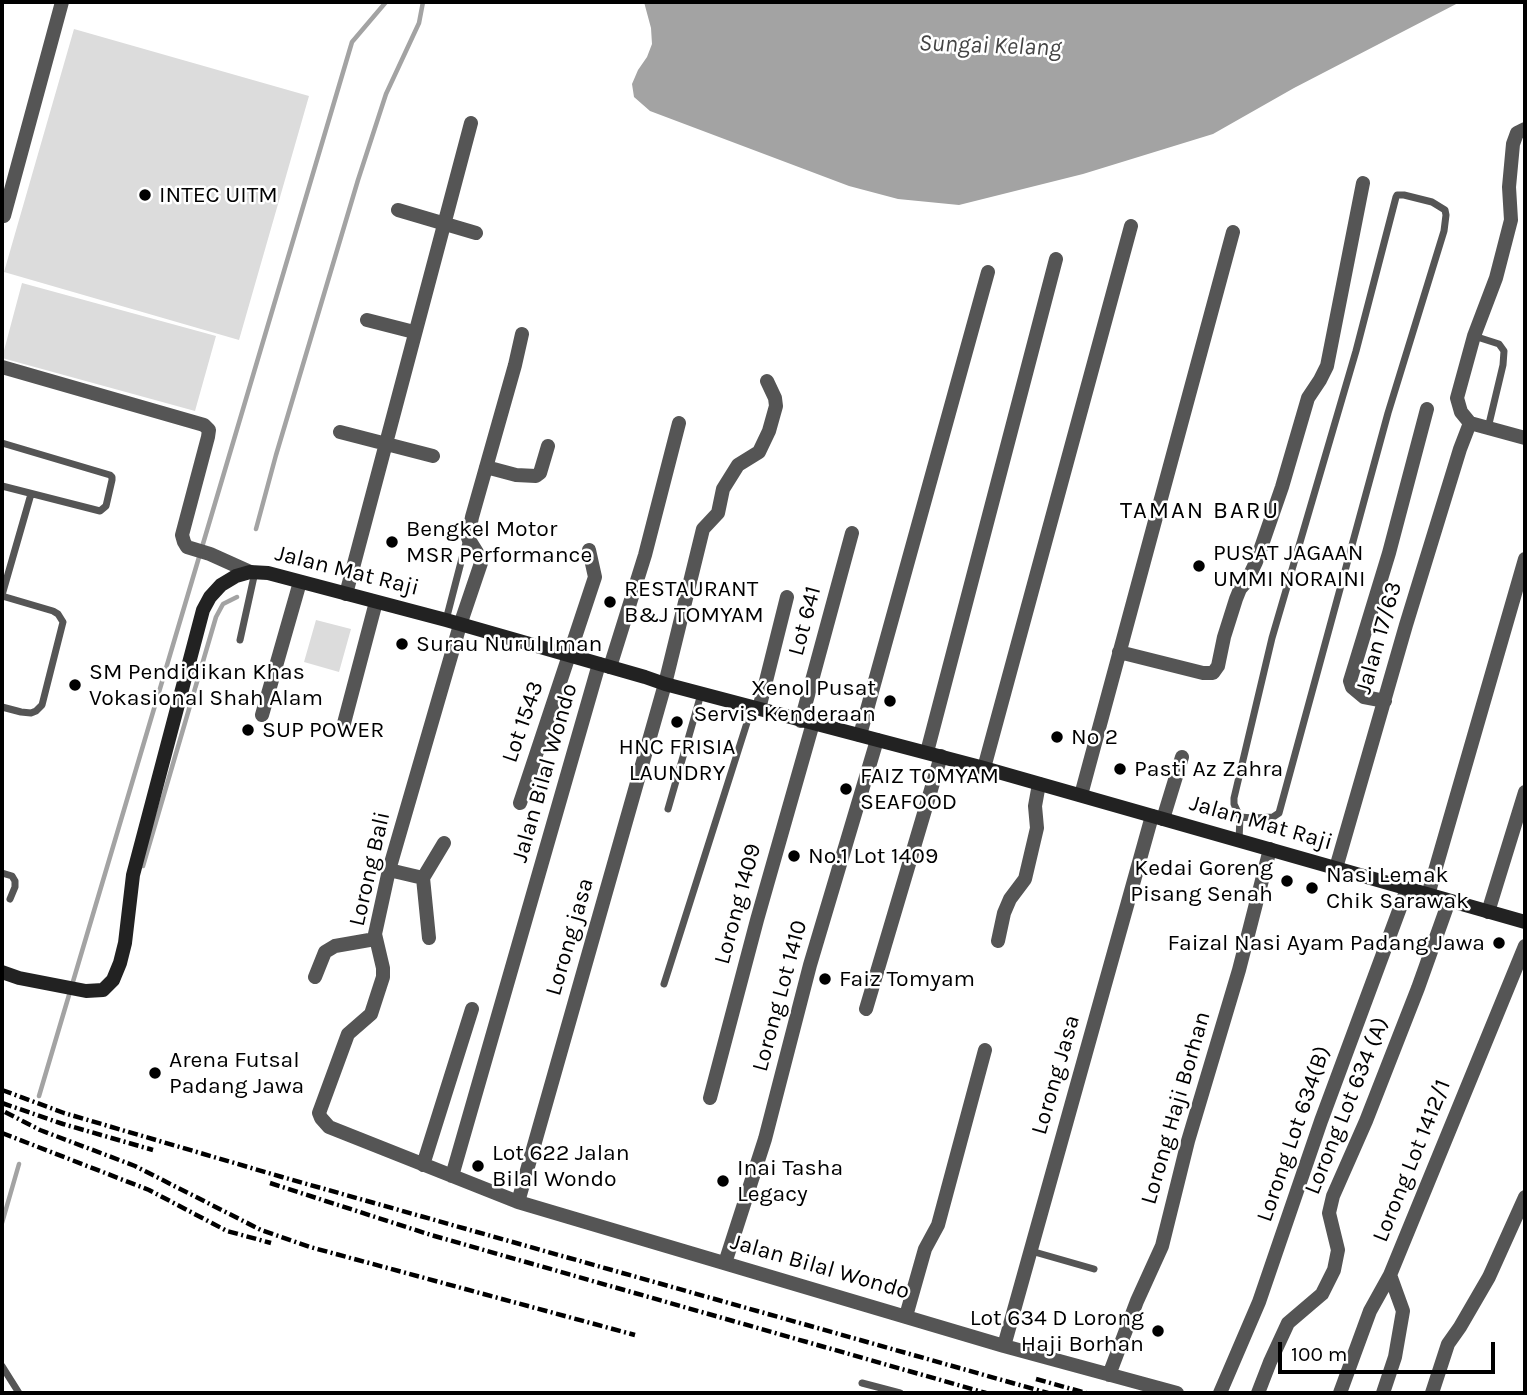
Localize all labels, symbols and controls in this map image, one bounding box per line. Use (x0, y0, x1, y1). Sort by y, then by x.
water label: Sungai Kelang (918, 29, 1062, 63)
place label: INTEC UITM (159, 181, 278, 209)
marker: INTEC UITM (137, 187, 153, 203)
district label: TAMAN BARU (1121, 497, 1279, 525)
place label: Bengkel Motor MSR Performance (406, 515, 592, 569)
marker: Bengkel Motor MSR Performance (384, 534, 400, 550)
place label: PUSAT JAGAAN UMMI NORAINI (1213, 539, 1365, 593)
street label: Jalan Mat Raji (272, 540, 422, 602)
marker: PUSAT JAGAAN UMMI NORAINI (1191, 558, 1207, 574)
place label: RESTAURANT B&J TOMYAM (624, 575, 764, 629)
street label: Jalan 17/63 (1350, 579, 1408, 697)
street label: Lot 641 (782, 583, 828, 659)
marker: RESTAURANT B&J TOMYAM (602, 594, 618, 610)
place label: Surau Nurul Iman (416, 630, 602, 658)
marker: Surau Nurul Iman (394, 636, 410, 652)
place label: SM Pendidikan Khas Vokasional Shah Alam (89, 658, 323, 712)
place label: Xenol Pusat Servis Kenderaan (693, 674, 876, 728)
marker: SM Pendidikan Khas Vokasional Shah Alam (67, 677, 83, 693)
street label: Lot 1543 (496, 678, 550, 766)
street label: Jalan Bilal Wondo (506, 680, 584, 866)
marker: Xenol Pusat Servis Kenderaan (882, 693, 898, 709)
marker: HNC FRISIA LAUNDRY (669, 714, 685, 730)
place label: SUP POWER (262, 716, 384, 744)
marker: SUP POWER (240, 722, 256, 738)
place label: No 2 (1071, 723, 1118, 751)
marker: No 2 (1049, 729, 1065, 745)
place label: HNC FRISIA LAUNDRY (619, 733, 735, 787)
place label: Pasti Az Zahra (1134, 755, 1283, 783)
marker: Pasti Az Zahra (1112, 761, 1128, 777)
place label: FAIZ TOMYAM SEAFOOD (860, 762, 999, 816)
marker: FAIZ TOMYAM SEAFOOD (838, 781, 854, 797)
street label: Jalan Mat Raji (1186, 789, 1336, 857)
street label: Lorong Bali (343, 809, 397, 929)
street label: Lorong 1409 (709, 841, 767, 967)
place label: No.1 Lot 1409 (808, 842, 938, 870)
marker: No.1 Lot 1409 (786, 848, 802, 864)
place label: Kedai Goreng Pisang Senah (1130, 854, 1273, 908)
place label: Nasi Lemak Chik Sarawak (1326, 861, 1469, 915)
marker: Kedai Goreng Pisang Senah (1279, 873, 1295, 889)
street label: Lorong jasa (540, 875, 600, 999)
marker: Nasi Lemak Chik Sarawak (1304, 880, 1320, 896)
street label: Lorong Lot 1410 (747, 917, 813, 1075)
place label: Faizal Nasi Ayam Padang Jawa (1168, 929, 1485, 957)
marker: Faizal Nasi Ayam Padang Jawa (1491, 935, 1507, 951)
place label: Faiz Tomyam (839, 965, 975, 993)
marker: Faiz Tomyam (817, 971, 833, 987)
street label: Lorong Haji Borhan (1135, 1008, 1217, 1208)
street label: Lorong Jasa (1026, 1012, 1086, 1138)
street label: Lorong Lot 634 (A) (1299, 1013, 1395, 1199)
street label: Lorong Lot 634(B) (1251, 1042, 1337, 1226)
place label: Arena Futsal Padang Jawa (169, 1046, 304, 1100)
marker: Arena Futsal Padang Jawa (147, 1065, 163, 1081)
street label: Lorong Lot 1412/1 (1367, 1076, 1457, 1246)
place label: Lot 622 Jalan Bilal Wondo (492, 1139, 630, 1193)
place label: Inai Tasha Legacy (737, 1154, 843, 1208)
marker: Lot 622 Jalan Bilal Wondo (470, 1158, 486, 1174)
marker: Inai Tasha Legacy (715, 1173, 731, 1189)
street label: Jalan Bilal Wondo (727, 1228, 913, 1306)
place label: Lot 634 D Lorong Haji Borhan (970, 1304, 1144, 1358)
marker: Lot 634 D Lorong Haji Borhan (1150, 1323, 1166, 1339)
scale bar (1282, 1328, 1499, 1372)
text: 100 m (1291, 1342, 1348, 1366)

